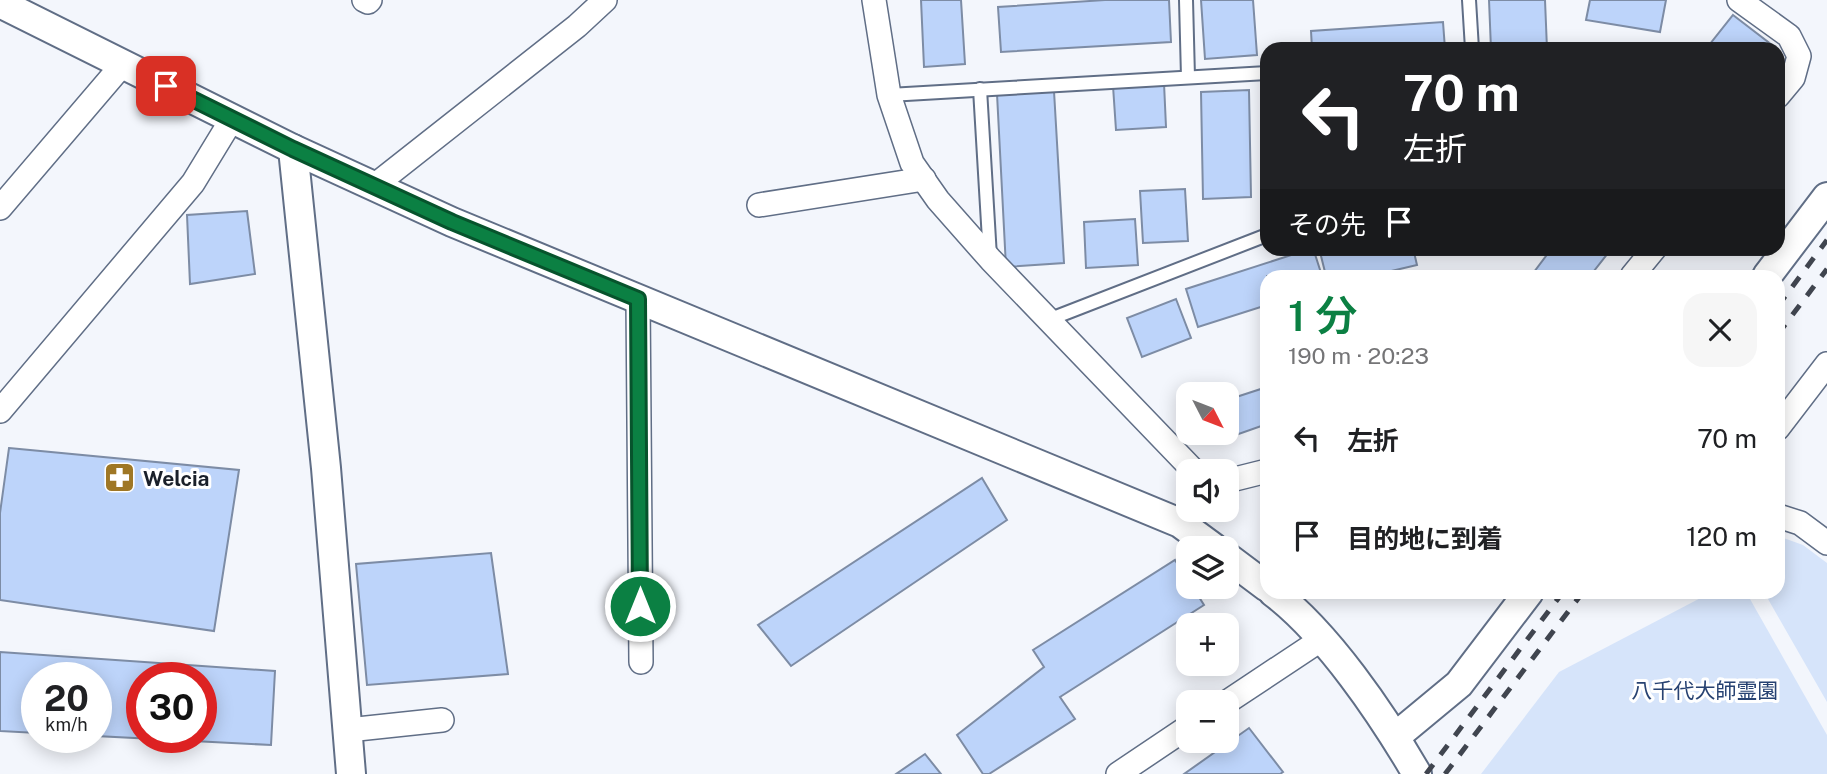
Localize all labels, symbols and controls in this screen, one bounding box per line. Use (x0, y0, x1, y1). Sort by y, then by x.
pin (136, 56, 196, 116)
text: 70 m (1403, 64, 1520, 122)
icon: arrive (147, 67, 185, 105)
icon: left (1288, 70, 1379, 161)
text: 左折 (1403, 130, 1467, 167)
icon: arrive (1380, 203, 1418, 241)
text: その先 (1288, 209, 1366, 240)
text: 1 分 (1288, 291, 1357, 340)
button: close (1683, 293, 1757, 367)
text: 190 m · 20:23 (1288, 342, 1429, 369)
north arrow (1176, 382, 1239, 444)
map controls (1176, 382, 1239, 753)
icon: left (1288, 419, 1326, 457)
text: 70 m (1697, 423, 1757, 454)
text: 左折 (1347, 425, 1399, 456)
button: sound (1176, 459, 1239, 522)
pharmacy icon: Welcia (103, 461, 137, 495)
place label: Welcia (143, 466, 209, 491)
icon: arrive (1288, 517, 1326, 555)
text: 120 m (1686, 521, 1757, 552)
text: 目的地に到着 (1347, 523, 1503, 554)
button: layers (1176, 536, 1239, 599)
position arrow (603, 569, 677, 643)
button: + (1176, 613, 1239, 676)
speed limit sign: 30 (126, 662, 217, 753)
text: 20 (44, 678, 89, 719)
park label: 八千代大師霊園 (1632, 678, 1779, 703)
button: − (1176, 690, 1239, 753)
text: km/h (45, 714, 88, 735)

